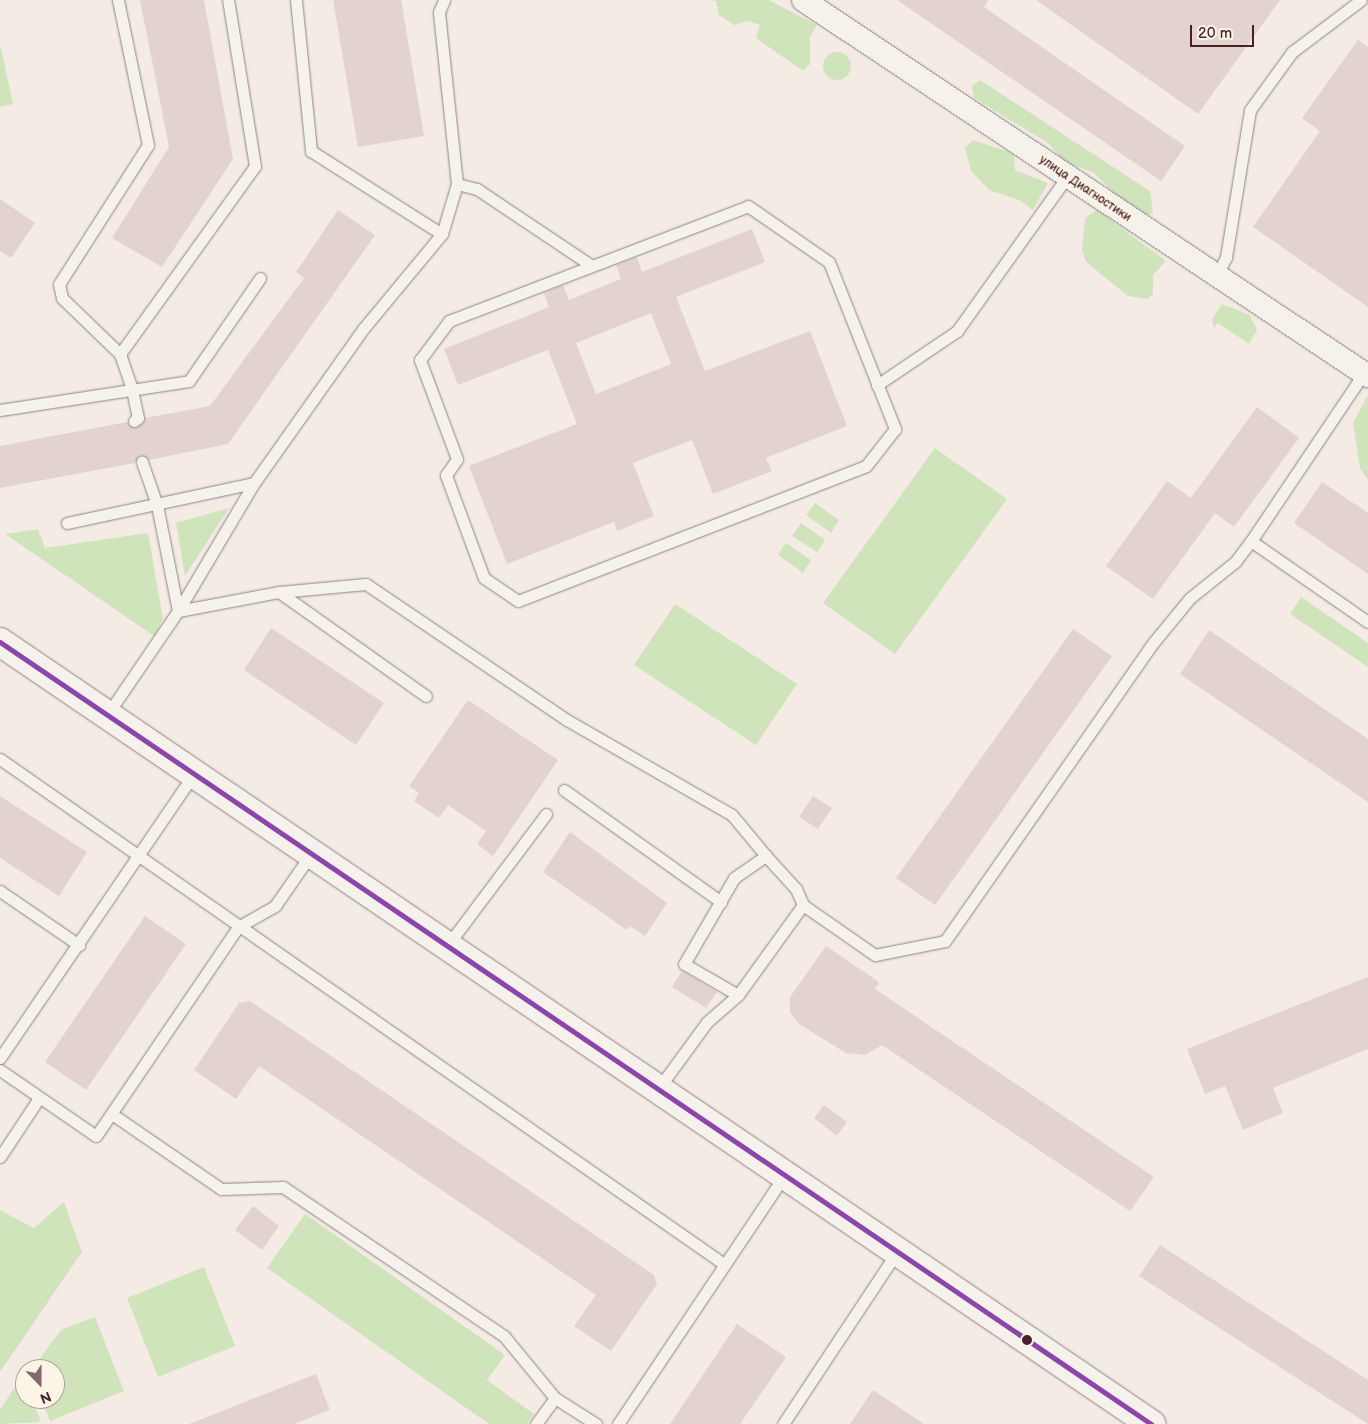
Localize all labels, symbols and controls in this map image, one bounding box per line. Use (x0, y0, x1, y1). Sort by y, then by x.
scale bar (1193, 15, 1257, 47)
text: 20 m (1198, 24, 1232, 43)
street label: улица Диагностики (1036, 153, 1134, 225)
unlabelled marker (1022, 1335, 1032, 1345)
north arrow (15, 1359, 65, 1409)
text: N (37, 1388, 53, 1407)

